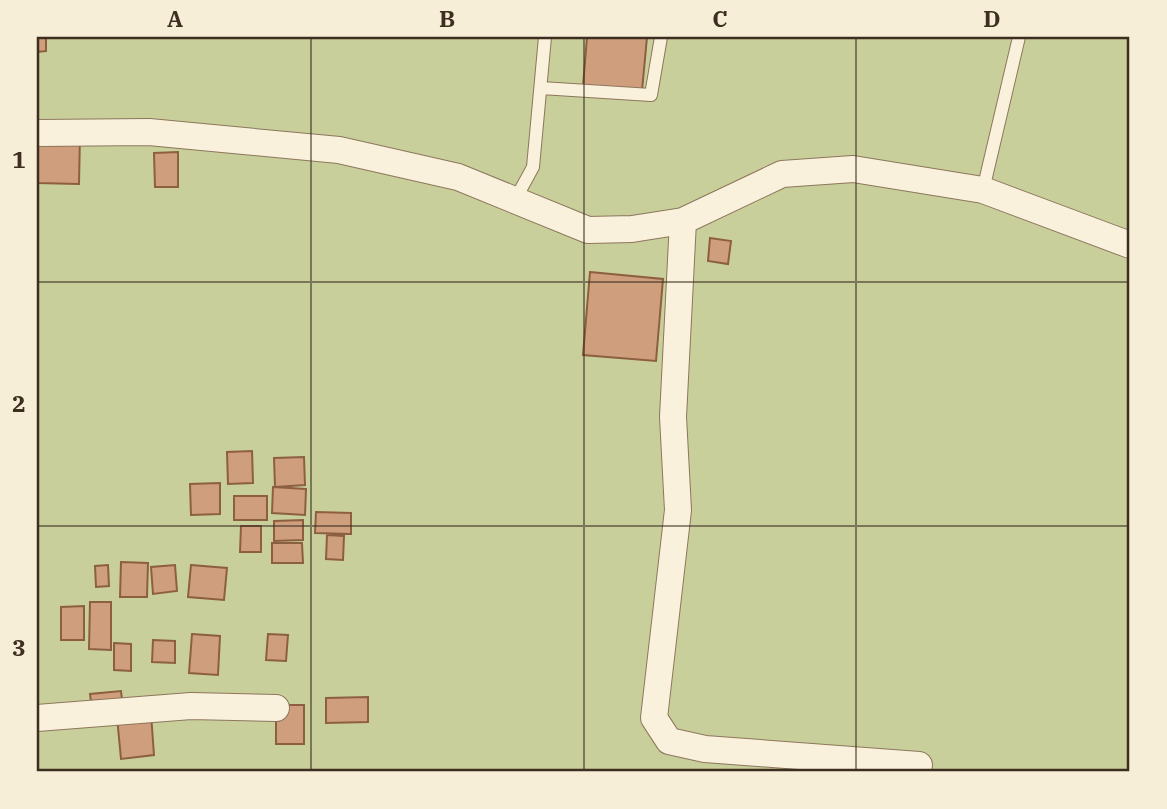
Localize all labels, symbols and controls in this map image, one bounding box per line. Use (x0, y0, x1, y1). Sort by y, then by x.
text: A (167, 3, 183, 33)
text: B (439, 3, 455, 33)
text: C (712, 3, 728, 33)
text: D (983, 3, 1001, 33)
text: 1 (12, 144, 26, 174)
text: 2 (12, 388, 26, 418)
text: 3 (12, 632, 26, 662)

